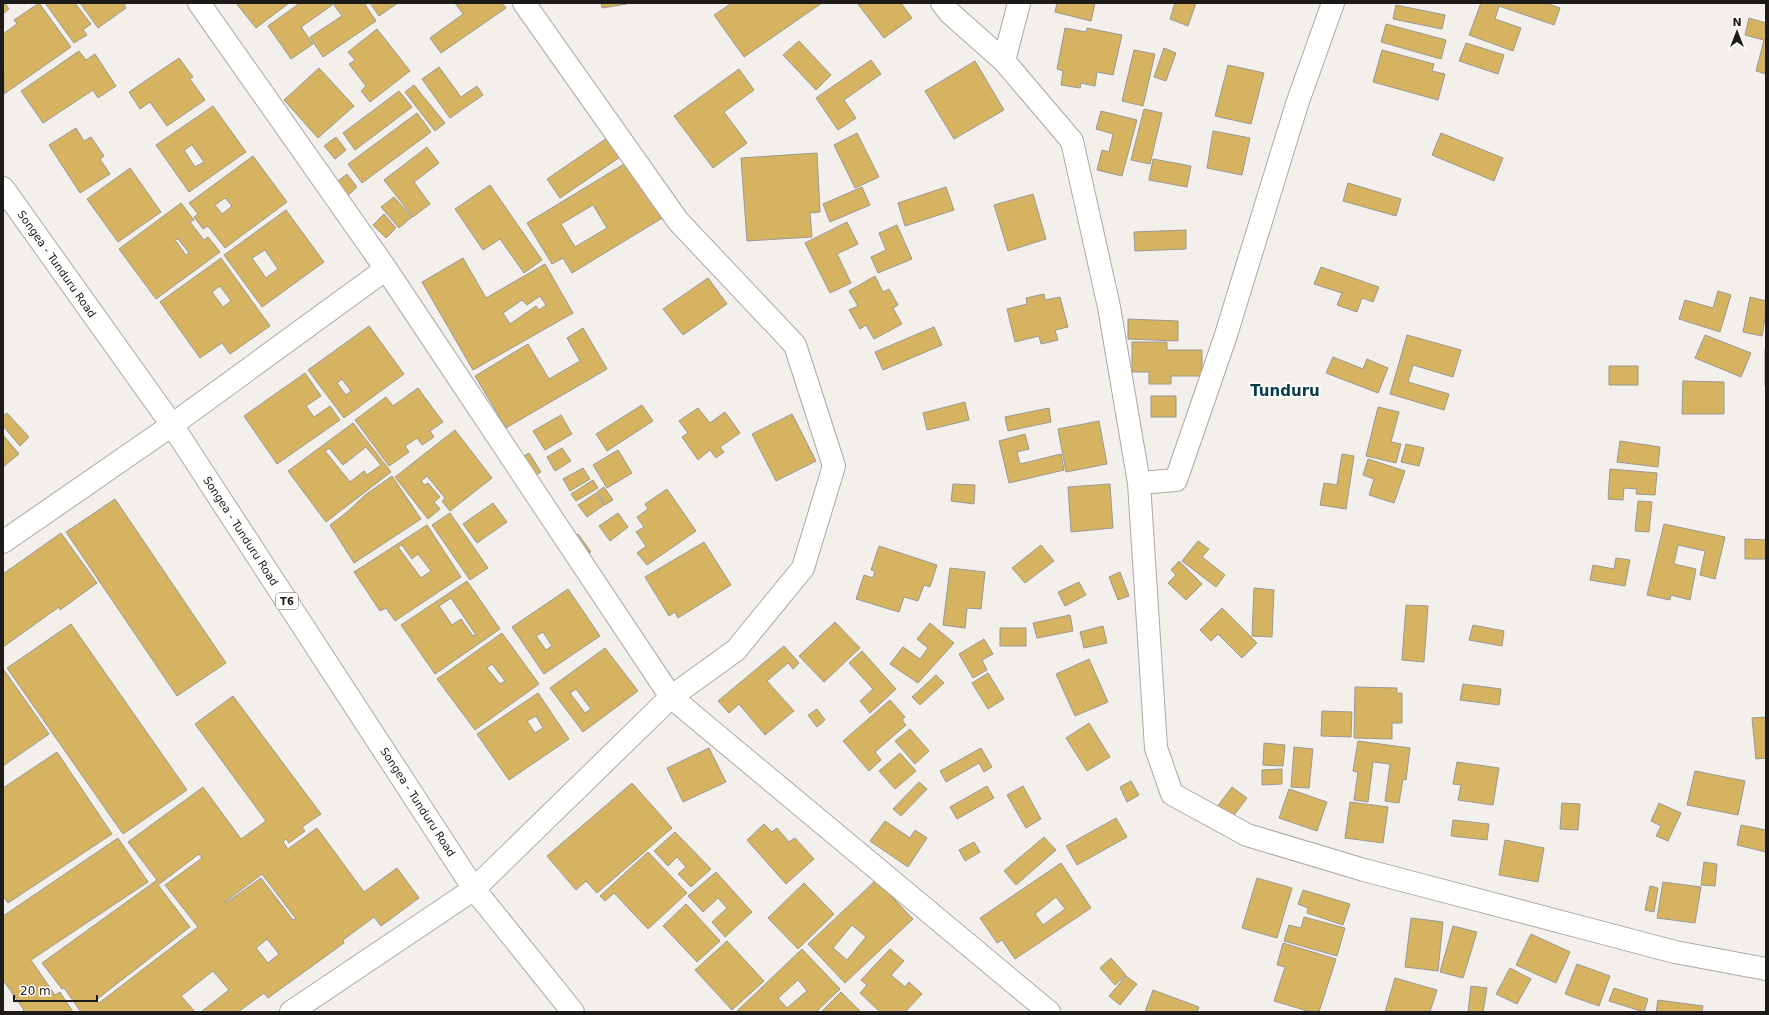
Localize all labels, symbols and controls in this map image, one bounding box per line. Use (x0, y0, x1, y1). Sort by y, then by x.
north arrow (1717, 12, 1757, 52)
text: N (1732, 16, 1742, 29)
street label: Songea - Tunduru Road (15, 208, 99, 320)
district label: Tunduru (1250, 382, 1320, 400)
street label: Songea - Tunduru Road (200, 474, 281, 588)
road number: T6 (276, 593, 298, 609)
street label: Songea - Tunduru Road (377, 745, 458, 859)
scale bar (14, 977, 97, 1003)
text: 20 m (20, 984, 51, 998)

